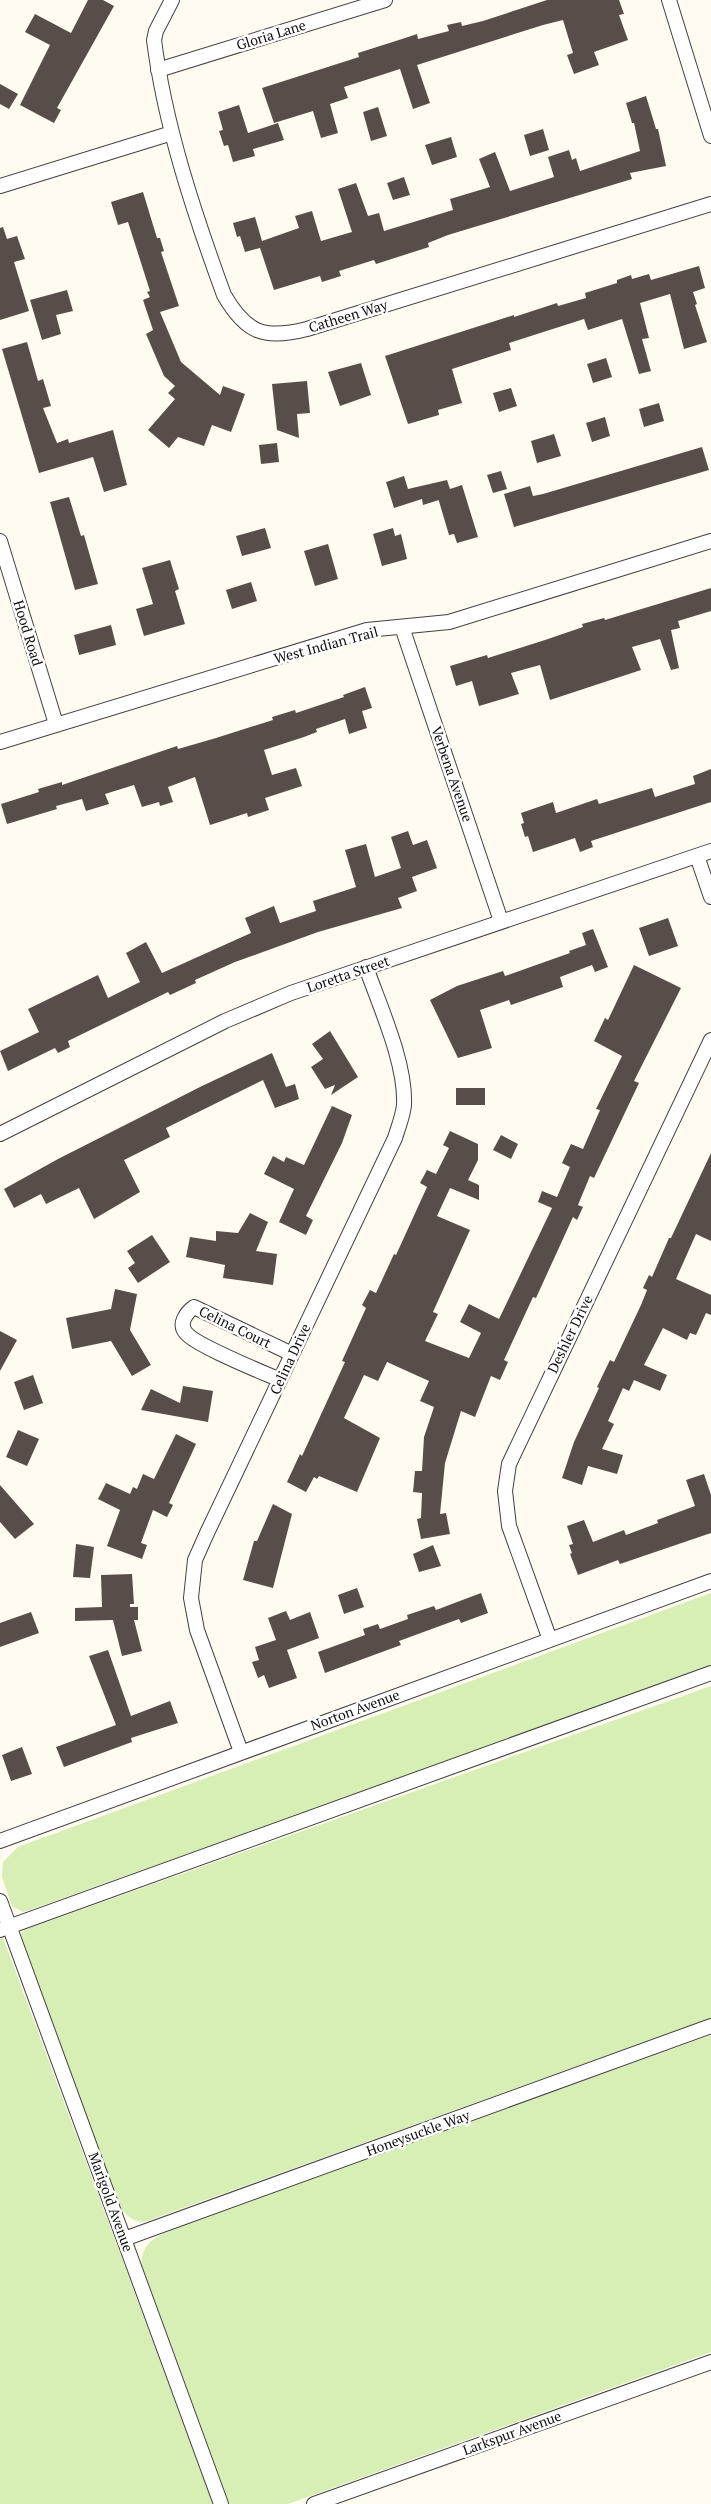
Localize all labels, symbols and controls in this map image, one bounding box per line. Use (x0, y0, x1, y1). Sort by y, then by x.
street label: Gloria Lane (234, 15, 308, 54)
street label: Catheen Way (306, 294, 391, 337)
street label: Hood Road (9, 598, 48, 668)
street label: West Indian Trail (272, 621, 380, 668)
street label: Verbena Avenue (427, 724, 478, 824)
street label: Loretta Street (304, 950, 392, 997)
street label: Deshler Drive (542, 1292, 597, 1376)
street label: Celina Court (196, 1301, 275, 1353)
street label: Celina Drive (265, 1320, 314, 1397)
street label: Norton Avenue (308, 1685, 402, 1734)
street label: Honeysuckle Way (363, 2105, 473, 2160)
street label: Marigold Avenue (85, 2149, 138, 2254)
street label: Larkspur Avenue (460, 2406, 564, 2459)

